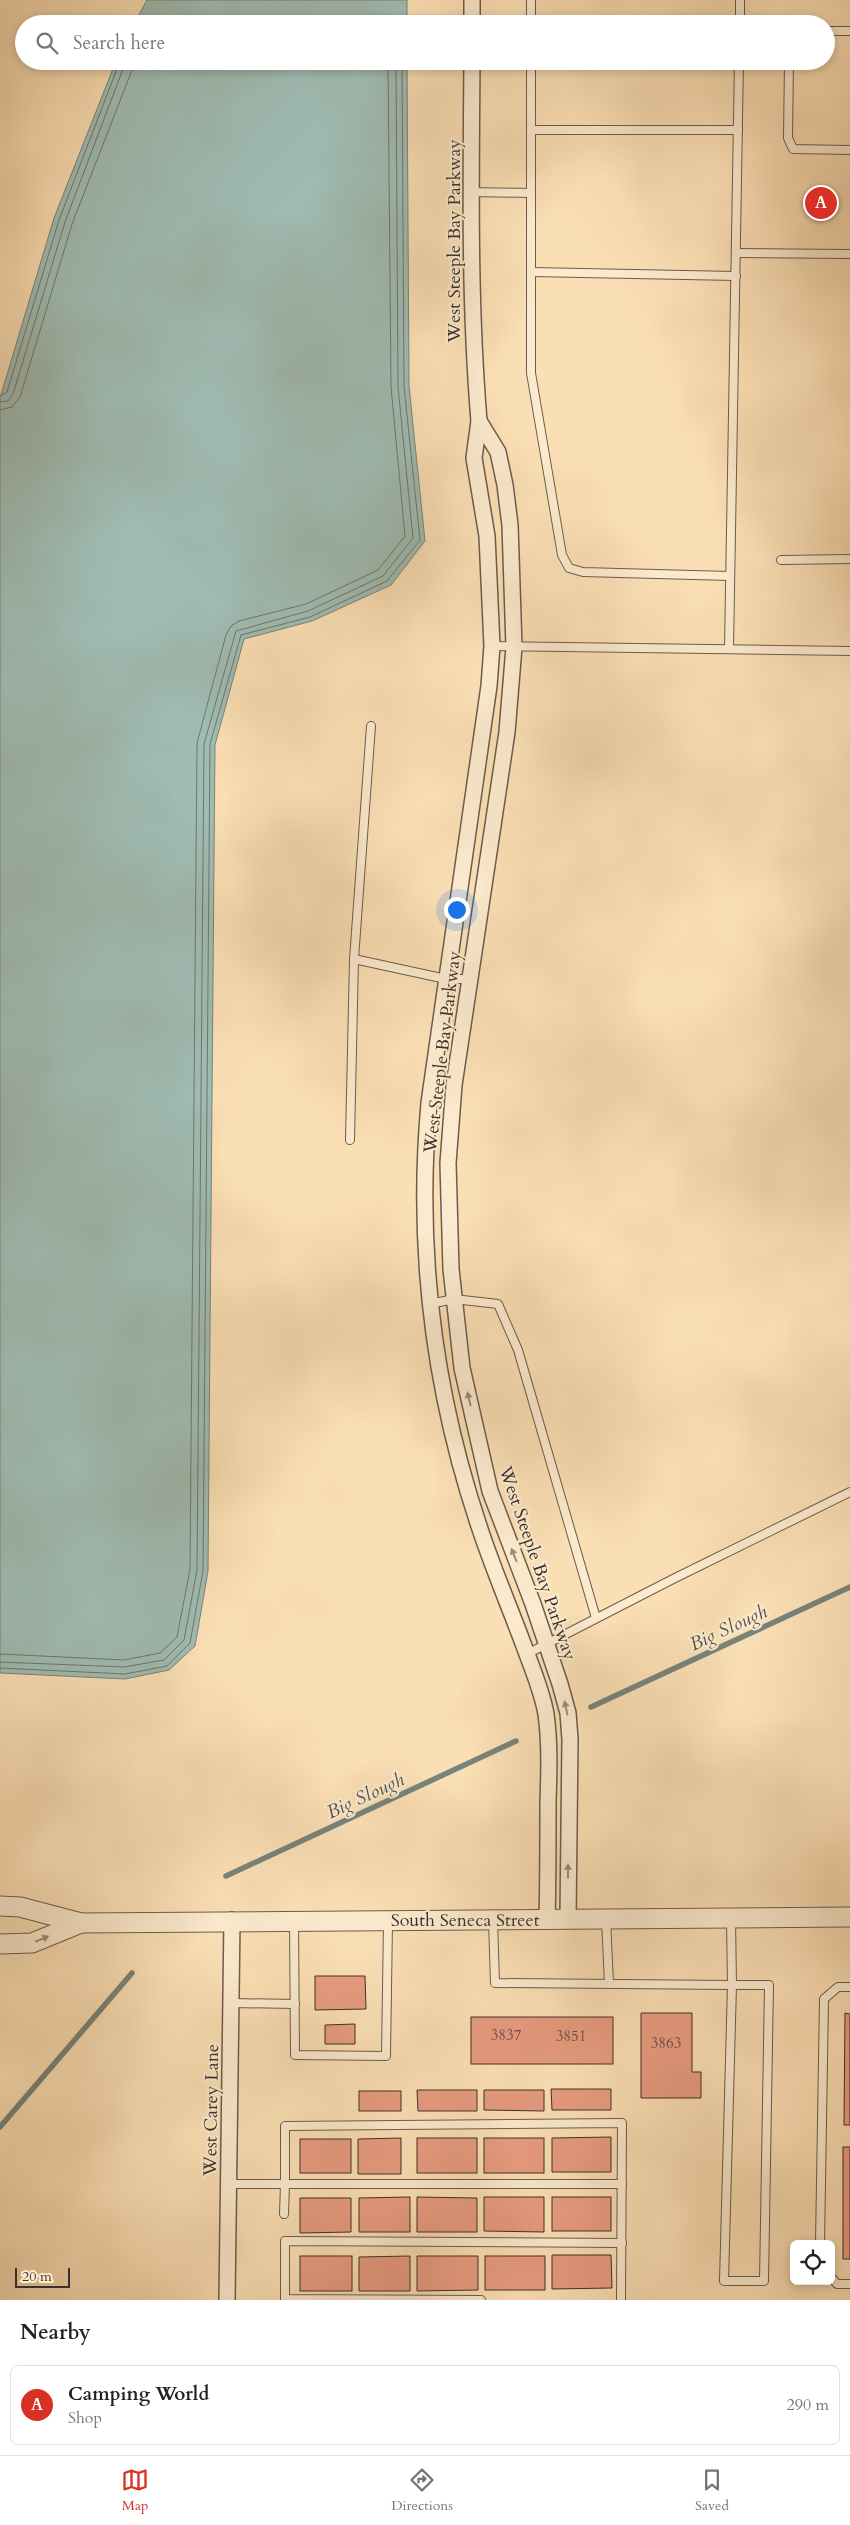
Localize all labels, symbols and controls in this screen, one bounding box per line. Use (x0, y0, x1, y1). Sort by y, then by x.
search box (15, 15, 835, 70)
icon: search (33, 29, 61, 57)
text: Search here (73, 30, 165, 56)
street label: West Steeple Bay Parkway (442, 139, 467, 344)
pin: A (805, 184, 837, 222)
your location (444, 897, 470, 923)
street label: West Steeple Bay Parkway (418, 949, 467, 1156)
one-way arrow (465, 1392, 473, 1407)
street label: West Steeple Bay Parkway (492, 1462, 583, 1664)
one-way arrow (510, 1548, 518, 1562)
water label: Big Slough (685, 1599, 772, 1657)
one-way arrow (562, 1700, 570, 1716)
water label: Big Slough (322, 1767, 409, 1825)
one-way arrow (564, 1862, 572, 1878)
street label: South Seneca Street (391, 1908, 540, 1933)
one-way arrow (35, 1935, 49, 1943)
house number: 3837 (491, 2025, 522, 2045)
house number: 3851 (556, 2026, 586, 2046)
house number: 3863 (651, 2033, 681, 2053)
street label: West Carey Lane (198, 2044, 225, 2177)
map controls (790, 2240, 835, 2285)
button: locate (790, 2240, 835, 2285)
scale bar (15, 2265, 70, 2288)
text: 20 m (22, 2267, 52, 2286)
text: Nearby (20, 2318, 91, 2347)
text: Camping World (68, 2381, 209, 2407)
text: A (31, 2394, 43, 2416)
text: 290 m (787, 2394, 829, 2416)
text: Shop (68, 2407, 102, 2429)
tab: Map (121, 2466, 149, 2515)
tab: Directions (391, 2466, 453, 2515)
tab: Saved (695, 2466, 729, 2515)

